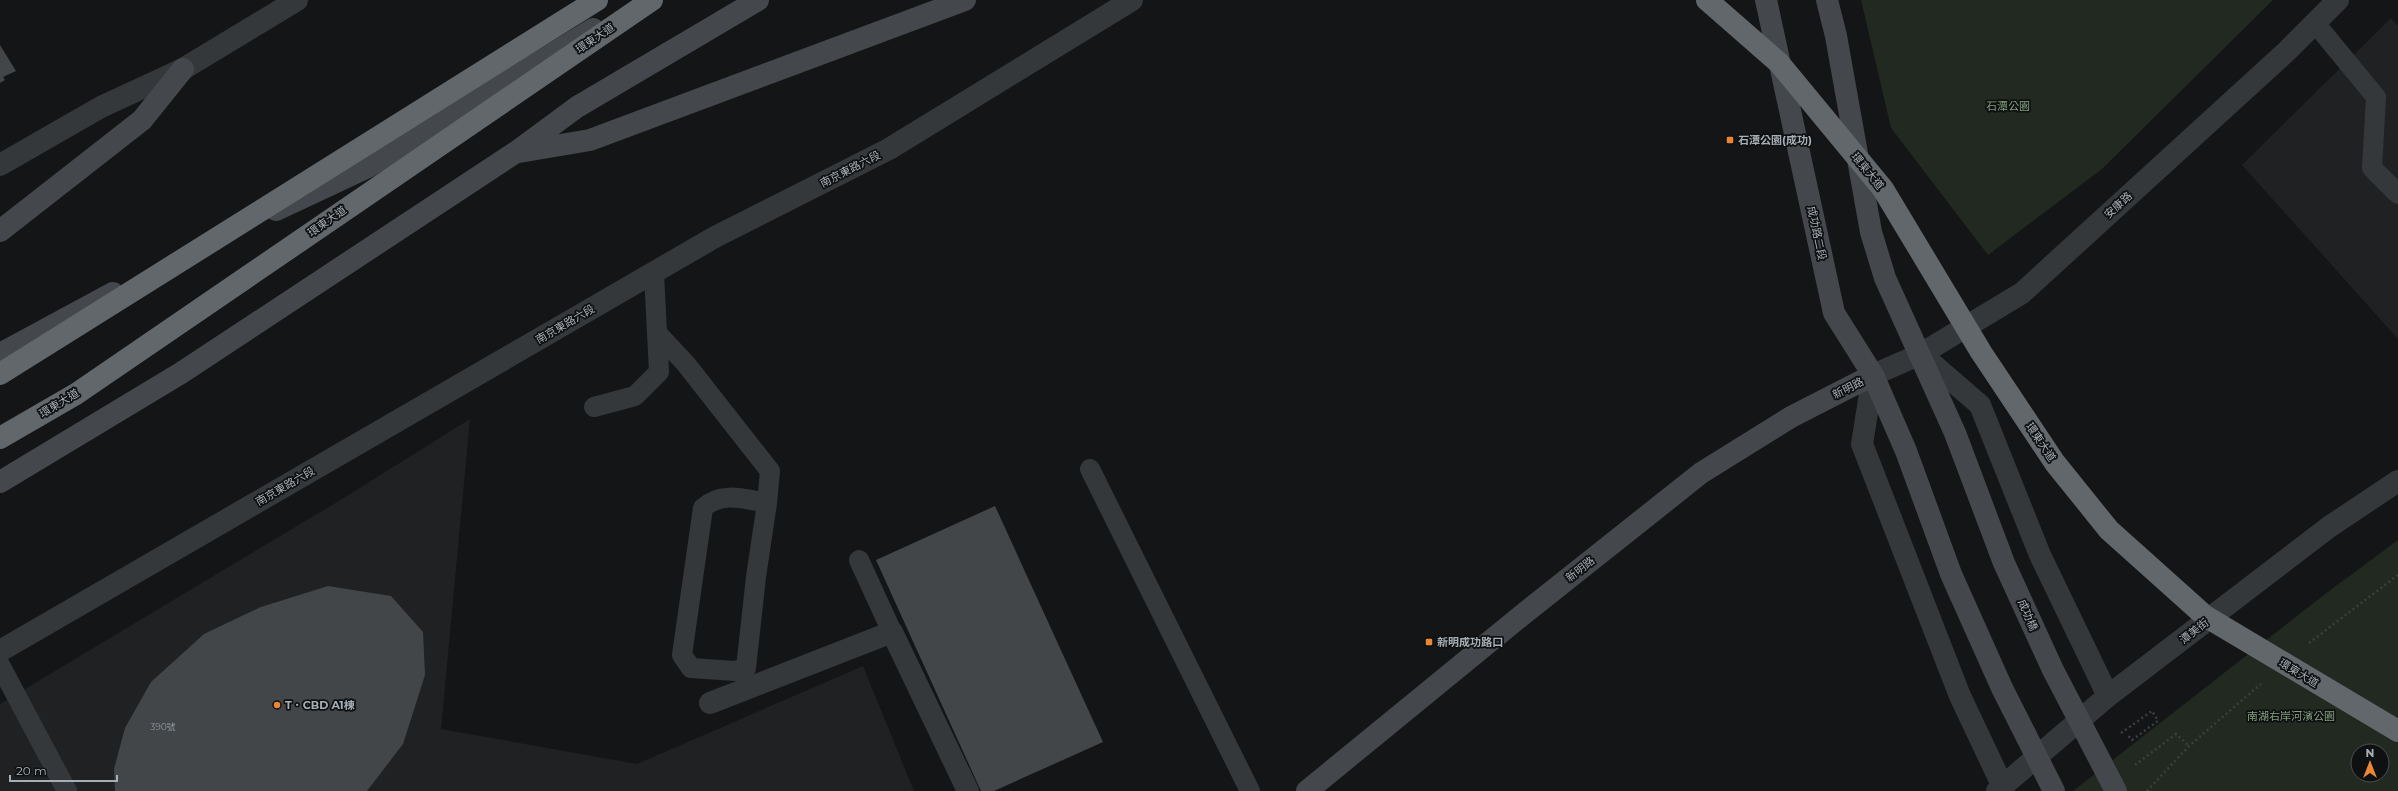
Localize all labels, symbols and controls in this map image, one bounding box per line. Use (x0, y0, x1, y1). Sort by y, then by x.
street label: 環東大道 (573, 20, 617, 56)
park label: 石潭公園 (1986, 99, 2030, 113)
place label: 石潭公園(成功) (1738, 133, 1812, 147)
marker: 石潭公園(成功) (1725, 135, 1735, 145)
street label: 南京東路六段 (817, 148, 883, 190)
street label: 環東大道 (1849, 149, 1887, 193)
street label: 安康路 (2101, 189, 2135, 221)
street label: 環東大道 (305, 203, 349, 239)
street label: 成功路二段 (1804, 205, 1830, 261)
street label: 南京東路六段 (533, 301, 597, 347)
street label: 新明路 (1830, 374, 1866, 402)
street label: 環東大道 (37, 386, 81, 420)
street label: 環東大道 (2023, 420, 2059, 464)
street label: 南京東路六段 (253, 463, 317, 509)
street label: 新明路 (1563, 553, 1597, 585)
street label: 成功橋 (2015, 597, 2041, 633)
street label: 潭美街 (2177, 615, 2211, 647)
place label: 新明成功路口 (1437, 635, 1503, 649)
marker: 新明成功路口 (1424, 637, 1434, 647)
street label: 環東大道 (2277, 656, 2321, 690)
place label: T．CBD A1棟 (285, 698, 355, 712)
marker: T．CBD A1棟 (272, 700, 282, 710)
park label: 南湖右岸河濱公園 (2247, 709, 2335, 723)
house number: 390號 (150, 721, 176, 732)
north arrow (2350, 743, 2390, 783)
text: N (2366, 746, 2374, 760)
scale bar (10, 757, 117, 783)
text: 20 m (16, 763, 47, 778)

